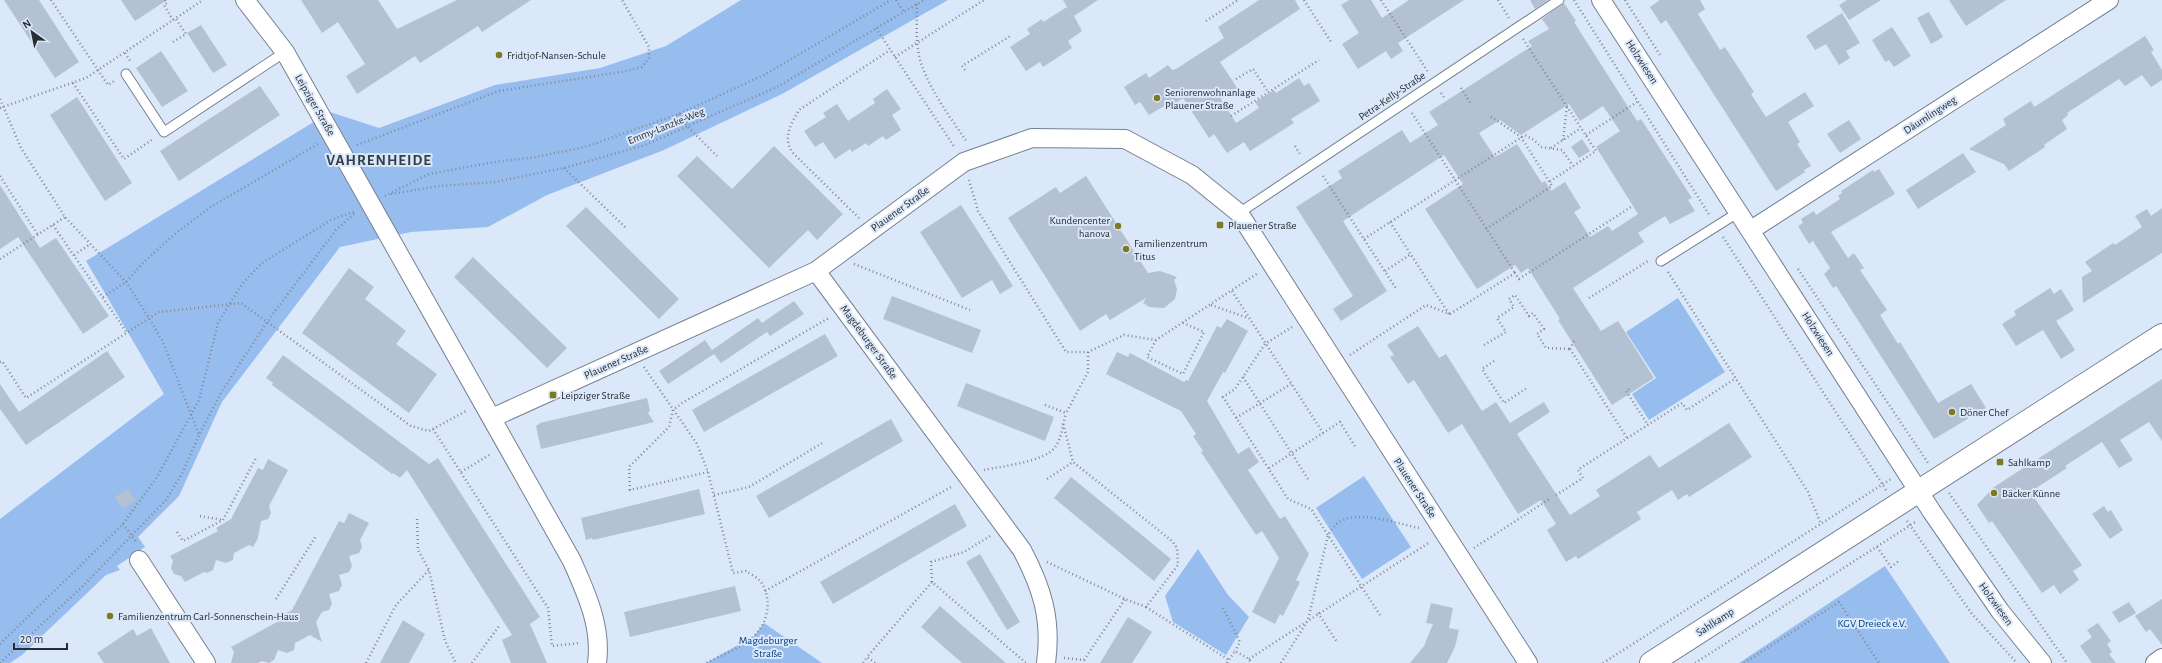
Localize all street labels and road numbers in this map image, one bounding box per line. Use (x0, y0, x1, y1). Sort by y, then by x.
street label: Holzwiesen (1624, 38, 1660, 86)
street label: Petra-Kelly-Straße (1357, 70, 1427, 122)
street label: Leipziger Straße (293, 72, 337, 138)
street label: Däumlingweg (1902, 94, 1959, 136)
street label: Emmy-Lanzke-Weg (626, 105, 707, 146)
street label: Plauener Straße (869, 184, 931, 234)
street label: Magdeburger Straße (838, 303, 900, 381)
street label: Holzwiesen (1800, 310, 1836, 358)
street label: Plauener Straße (582, 343, 650, 381)
street label: Plauener Straße (1392, 456, 1438, 520)
street label: Holzwiesen (1977, 581, 2015, 627)
street label: Sahlkamp (1694, 606, 1736, 638)

